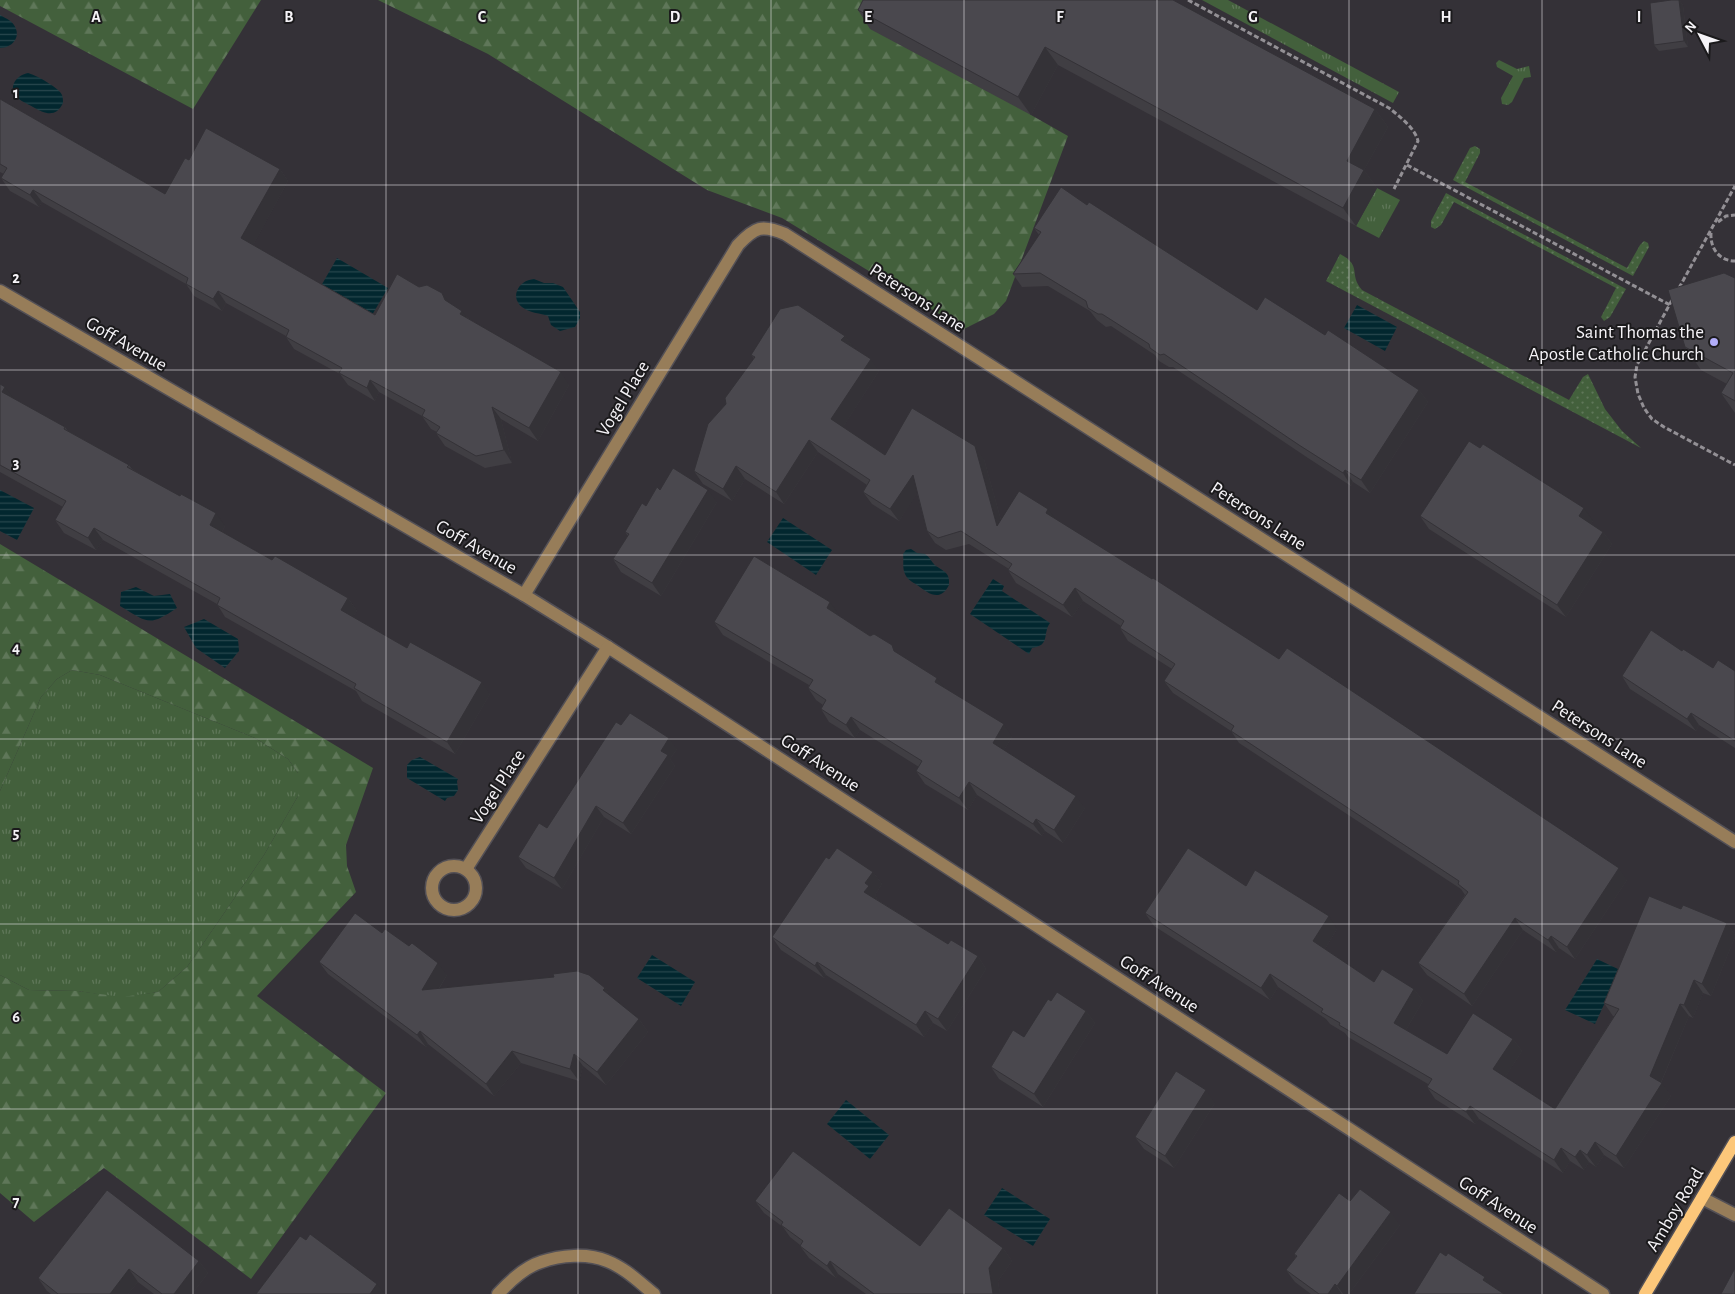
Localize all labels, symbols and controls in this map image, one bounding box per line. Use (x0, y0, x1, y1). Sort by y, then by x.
text: A (91, 9, 101, 25)
text: B (284, 9, 294, 25)
text: C (478, 9, 487, 25)
text: D (670, 9, 681, 25)
text: E (864, 9, 872, 25)
text: F (1056, 9, 1064, 25)
text: G (1248, 9, 1258, 25)
text: H (1440, 9, 1452, 25)
text: I (1637, 9, 1641, 25)
north arrow (1675, 10, 1725, 60)
text: N (1682, 19, 1699, 35)
text: 1 (13, 85, 19, 101)
street label: Petersons Lane (866, 260, 968, 336)
text: 2 (12, 270, 20, 286)
street label: Goff Avenue (83, 314, 170, 375)
place label: Saint Thomas the Apostle Catholic Church (1528, 323, 1704, 364)
marker: Saint Thomas the Apostle Catholic Church (1708, 336, 1720, 348)
street label: Vogel Place (593, 358, 653, 440)
text: 3 (13, 455, 20, 471)
street label: Petersons Lane (1207, 478, 1309, 554)
street label: Goff Avenue (433, 517, 520, 578)
text: 4 (12, 640, 20, 656)
street label: Petersons Lane (1548, 696, 1650, 772)
street label: Goff Avenue (777, 731, 863, 796)
street label: Vogel Place (467, 746, 529, 827)
text: 5 (13, 825, 20, 841)
street label: Goff Avenue (1116, 952, 1202, 1017)
text: 6 (12, 1009, 20, 1025)
street label: Amboy Road (1643, 1165, 1708, 1255)
street label: Goff Avenue (1455, 1173, 1541, 1238)
text: 7 (13, 1194, 20, 1210)

